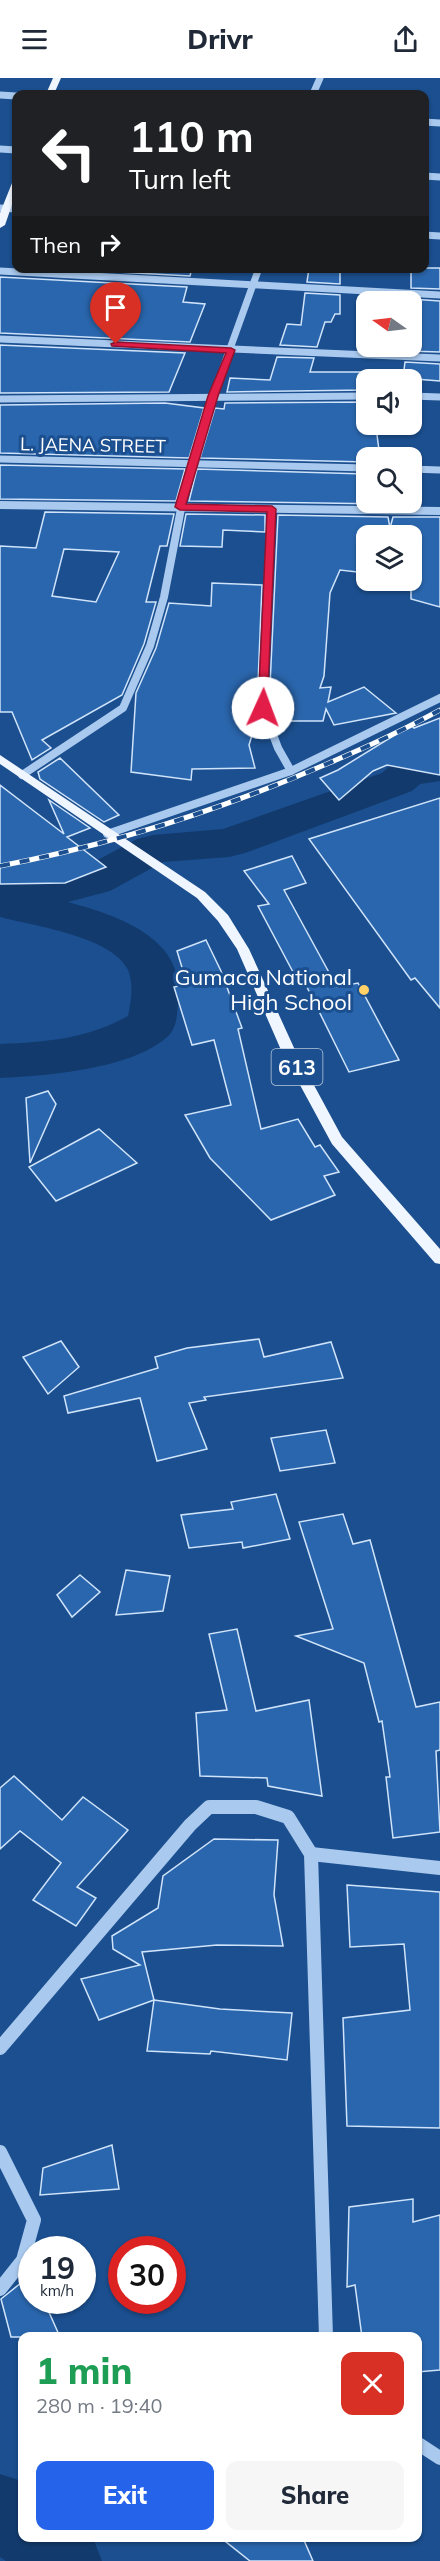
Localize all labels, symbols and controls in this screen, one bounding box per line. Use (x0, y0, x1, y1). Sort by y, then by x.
text: Drivr (187, 22, 253, 56)
icon: menu (18, 23, 51, 56)
icon: share (389, 23, 422, 56)
text: 110 m (129, 110, 254, 163)
icon: left (30, 114, 108, 192)
text: Turn left (129, 162, 231, 196)
icon: right (93, 228, 126, 261)
text: Then (30, 231, 81, 259)
pin (90, 282, 141, 344)
icon: arrive (99, 291, 132, 324)
north arrow (356, 291, 422, 357)
map controls (356, 291, 422, 591)
button: sound (356, 369, 422, 435)
street label: L. JAENA STREET (20, 432, 166, 458)
button: search (356, 447, 422, 513)
button: layers (356, 525, 422, 591)
position arrow (231, 676, 295, 740)
place label: Gumaca National High School (175, 963, 352, 1016)
marker: Gumaca National High School (357, 983, 371, 997)
road number: 613 (272, 1049, 322, 1085)
speed limit sign: 30 (108, 2236, 186, 2314)
text: 19 (39, 2249, 75, 2287)
text: km/h (40, 2281, 74, 2300)
text: 1 min (36, 2348, 132, 2393)
button: close (341, 2352, 404, 2415)
text: 280 m · 19:40 (36, 2393, 162, 2418)
button: Exit (36, 2461, 214, 2530)
button: Share (226, 2461, 404, 2530)

